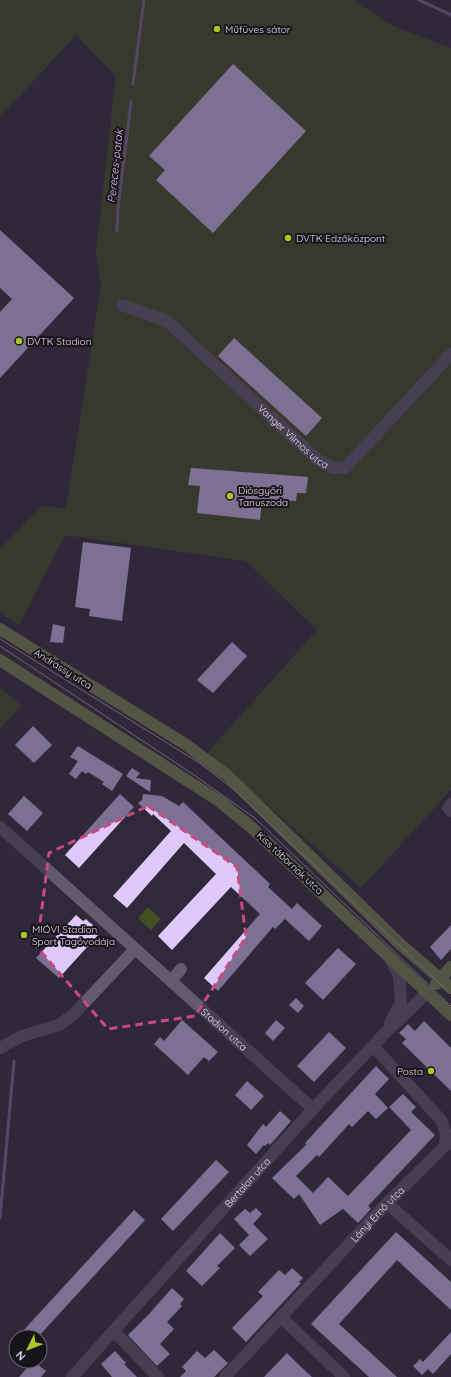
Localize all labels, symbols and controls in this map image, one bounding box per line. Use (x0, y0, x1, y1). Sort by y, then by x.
place label: Műfüves sátor (225, 23, 291, 36)
marker: Műfüves sátor (212, 24, 222, 34)
water label: Pereces-patak (104, 127, 126, 203)
place label: DVTK Edzőközpont (296, 232, 386, 245)
marker: DVTK Edzőközpont (283, 233, 293, 243)
place label: DVTK Stadion (27, 335, 91, 348)
marker: DVTK Stadion (14, 336, 24, 346)
street label: Vanger Vilmos utca (255, 401, 331, 471)
place label: Diósgyőri Tanuszoda (238, 484, 288, 509)
marker: Diósgyőri Tanuszoda (225, 491, 235, 501)
street label: Andrássy utca (31, 646, 95, 692)
street label: Kiss tábornok utca (254, 829, 326, 897)
place label: MIÓVI Stadion Sport Tagóvodája (32, 923, 115, 948)
marker: MIÓVI Stadion Sport Tagóvodája (19, 930, 29, 940)
street label: Stadion utca (198, 1005, 250, 1053)
place label: Posta (397, 1065, 423, 1078)
marker: Posta (426, 1066, 436, 1076)
street label: Bertalan utca (221, 1155, 273, 1210)
street label: Lányi Ernő utca (348, 1183, 407, 1245)
north arrow (8, 1329, 48, 1369)
text: N (13, 1348, 29, 1364)

